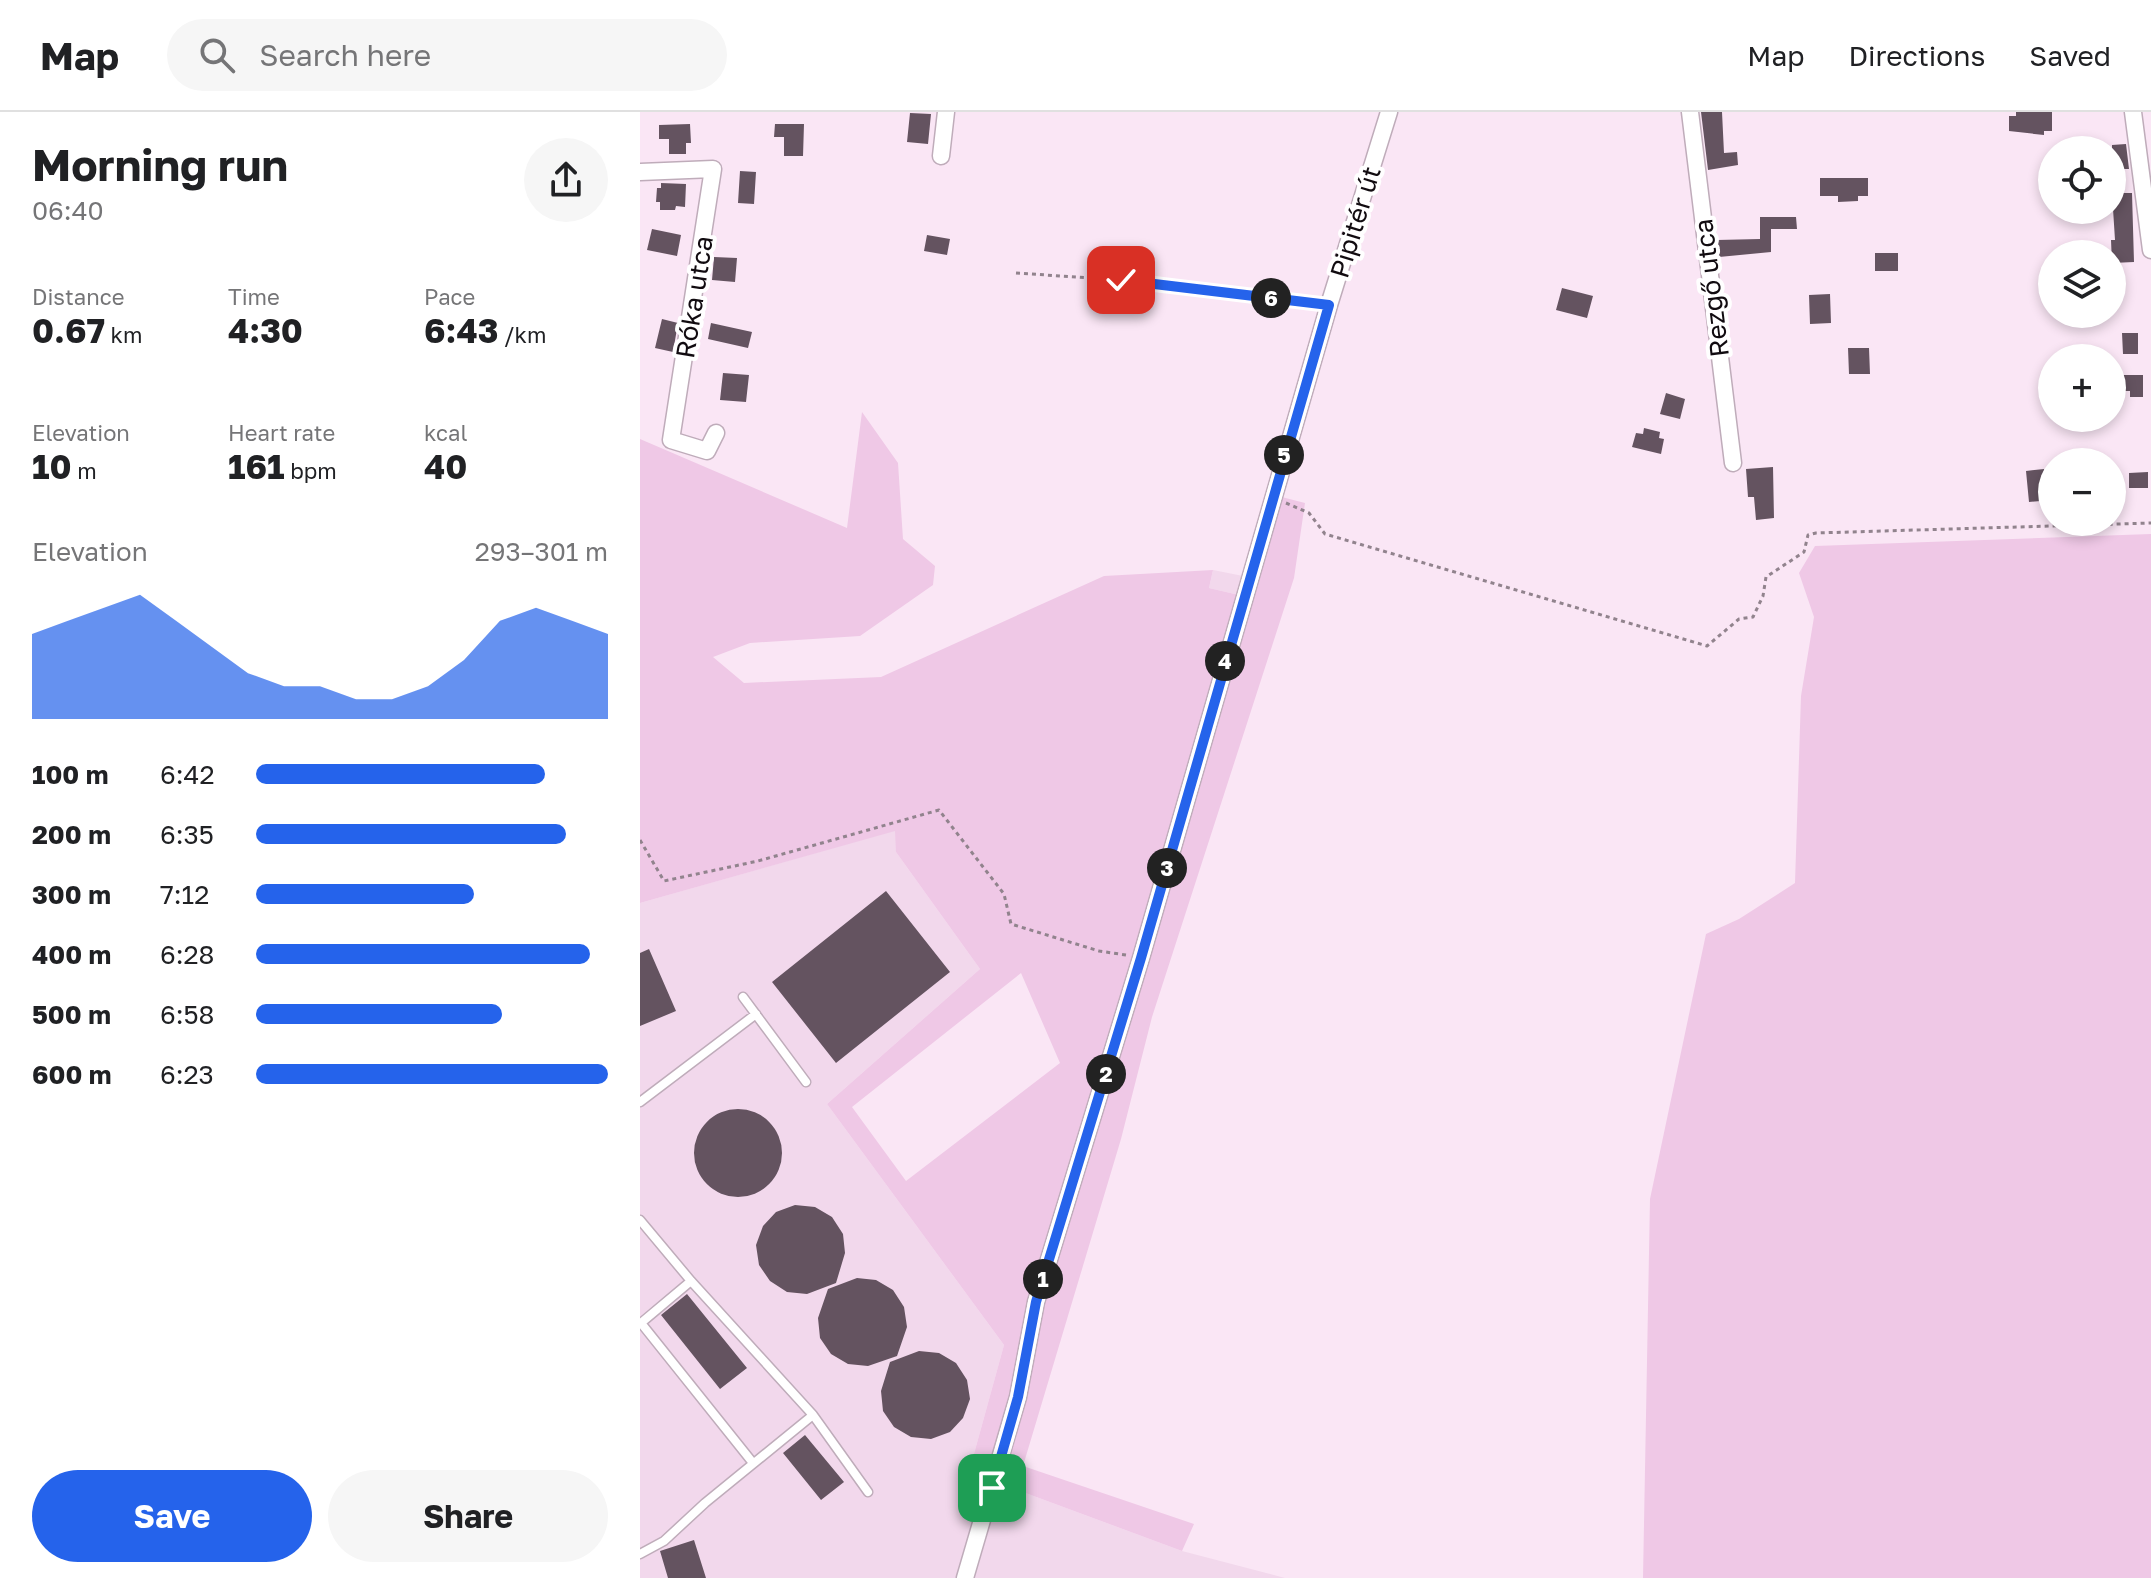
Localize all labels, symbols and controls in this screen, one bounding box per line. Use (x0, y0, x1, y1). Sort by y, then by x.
search box (167, 19, 727, 91)
text: Map (40, 33, 119, 78)
icon: search (195, 33, 239, 77)
text: Search here (259, 37, 431, 73)
text: Map (1747, 39, 1804, 72)
text: Directions (1848, 39, 1985, 72)
text: Saved (2029, 39, 2111, 72)
map controls (2038, 136, 2126, 536)
button: locate (2038, 136, 2126, 224)
text: Morning run (32, 138, 288, 191)
button: share (524, 138, 608, 222)
street label: Pipitér út (1323, 162, 1387, 282)
text: 06:40 (32, 195, 104, 226)
street label: Rezgő utca (1687, 217, 1735, 359)
street label: Róka utca (669, 234, 719, 360)
button: layers (2038, 240, 2126, 328)
pin (1087, 246, 1155, 314)
icon: check (1099, 258, 1143, 302)
pin: 6 (1251, 278, 1291, 318)
text: Distance (32, 283, 124, 310)
text: Time (228, 283, 280, 310)
text: Pace (424, 283, 475, 310)
text: 6 (1264, 284, 1278, 311)
text: 0.67 (32, 310, 105, 350)
text: 4:30 (228, 310, 303, 350)
text: 6:43 (424, 310, 498, 350)
text: km (105, 321, 143, 348)
text: /km (498, 321, 546, 348)
button: + (2038, 344, 2126, 432)
text: Elevation (32, 419, 130, 446)
text: Heart rate (228, 419, 335, 446)
text: kcal (424, 419, 467, 446)
pin: 5 (1264, 435, 1304, 475)
text: 5 (1277, 441, 1291, 468)
text: 10 (32, 446, 72, 486)
text: 161 (228, 446, 285, 486)
text: 40 (424, 446, 467, 486)
button: − (2038, 448, 2126, 536)
text: m (72, 457, 97, 484)
text: bpm (285, 457, 337, 484)
text: Elevation (32, 536, 148, 567)
text: 293–301 m (475, 536, 608, 567)
pin: 4 (1205, 641, 1245, 681)
text: 4 (1218, 647, 1232, 674)
text: 100 m (32, 759, 108, 790)
text: 6:42 (160, 759, 214, 790)
text: 200 m (32, 819, 111, 850)
text: 6:35 (160, 819, 214, 850)
pin: 3 (1147, 848, 1187, 888)
text: 3 (1160, 854, 1174, 881)
text: 300 m (32, 879, 111, 910)
text: 7:12 (160, 879, 209, 910)
text: 400 m (32, 939, 111, 970)
text: 6:28 (160, 939, 214, 970)
text: 500 m (32, 999, 111, 1030)
text: 6:58 (160, 999, 214, 1030)
pin: 2 (1086, 1054, 1126, 1094)
text: 600 m (32, 1059, 112, 1090)
text: 6:23 (160, 1059, 214, 1090)
text: 2 (1099, 1060, 1113, 1087)
pin: 1 (1023, 1259, 1063, 1299)
text: 1 (1037, 1265, 1049, 1292)
pin (958, 1454, 1026, 1522)
icon: arrive (970, 1466, 1014, 1510)
button: Save (32, 1470, 312, 1562)
button: Share (328, 1470, 608, 1562)

